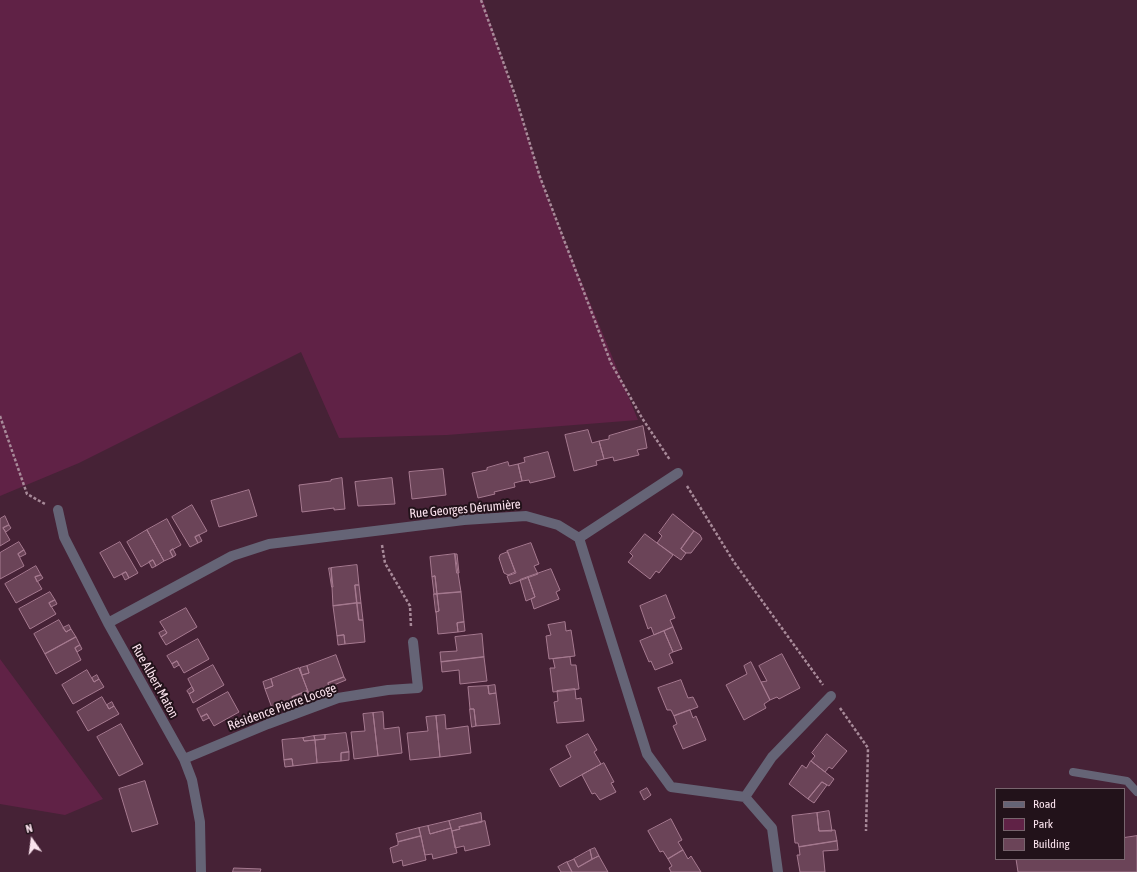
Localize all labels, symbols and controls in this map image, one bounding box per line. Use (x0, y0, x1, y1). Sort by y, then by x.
street label: Rue Georges Dérumière (409, 496, 521, 522)
street label: Rue Albert Maton (128, 641, 182, 721)
street label: Résidence Pierre Locoge (226, 680, 338, 734)
legend (995, 788, 1125, 860)
text: Road (1033, 797, 1056, 811)
text: Park (1033, 817, 1053, 831)
north arrow (12, 820, 52, 860)
text: N (24, 822, 34, 835)
text: Building (1033, 837, 1070, 851)

